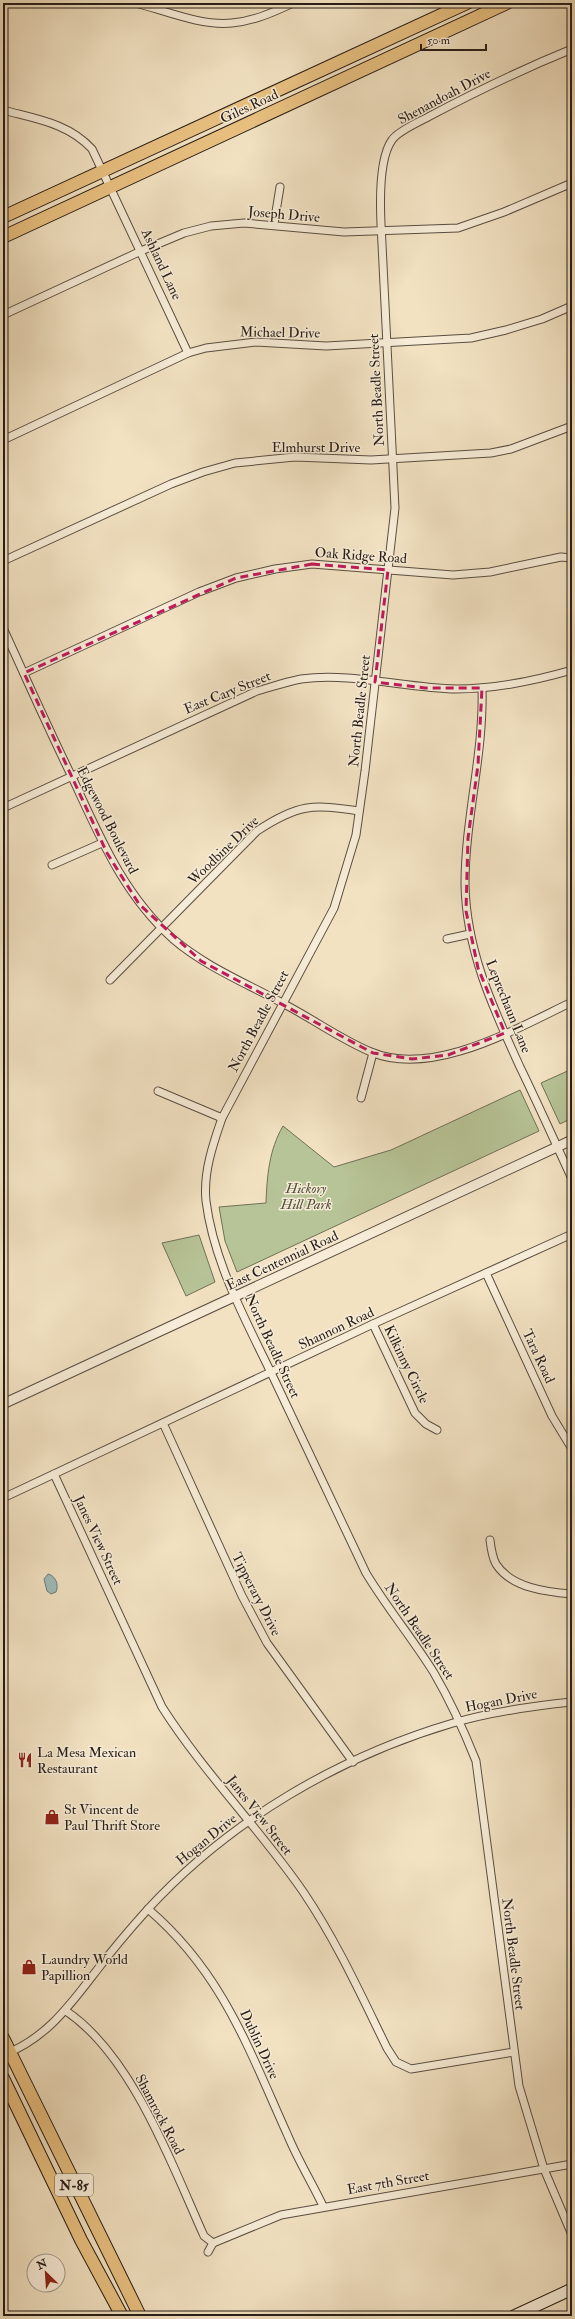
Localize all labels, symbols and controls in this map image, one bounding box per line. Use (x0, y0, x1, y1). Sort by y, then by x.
scale bar (421, 26, 486, 52)
text: 50 m (427, 33, 451, 48)
street label: Shenandoah Drive (395, 65, 494, 128)
street label: Giles Road (218, 86, 281, 127)
street label: Joseph Drive (246, 203, 321, 227)
street label: Ashland Lane (137, 225, 185, 303)
street label: Michael Drive (240, 323, 320, 342)
street label: North Beadle Street (365, 333, 388, 447)
street label: Elmhurst Drive (272, 439, 360, 456)
street label: Oak Ridge Road (314, 544, 408, 567)
street label: North Beadle Street (345, 654, 374, 768)
street label: East Cary Street (181, 667, 274, 719)
street label: Edgewood Boulevard (73, 764, 142, 877)
street label: Woodbine Drive (184, 812, 262, 889)
street label: Leprechaun Lane (481, 957, 535, 1056)
street label: North Beadle Street (224, 967, 293, 1075)
park label: Hickory Hill Park (279, 1180, 332, 1213)
street label: East Centennial Road (224, 1227, 341, 1294)
street label: North Beadle Street (241, 1292, 304, 1401)
street label: Shannon Road (296, 1303, 377, 1353)
street label: Kilkinny Circle (379, 1322, 433, 1407)
street label: Tara Road (519, 1326, 559, 1386)
street label: Janes View Street (70, 1492, 127, 1588)
street label: Tipperary Drive (227, 1550, 285, 1639)
street label: North Beadle Street (381, 1580, 458, 1683)
street label: Hogan Drive (464, 1685, 539, 1716)
place label: La Mesa Mexican Restaurant (37, 1744, 136, 1777)
restaurant icon: La Mesa Mexican Restaurant (16, 1751, 34, 1769)
street label: Janes View Street (223, 1771, 296, 1859)
place label: St Vincent de Paul Thrift Store (64, 1801, 160, 1834)
shop icon: St Vincent de Paul Thrift Store (43, 1808, 61, 1826)
street label: Hogan Drive (173, 1810, 240, 1869)
street label: North Beadle Street (498, 1897, 529, 2011)
place label: Laundry World Papillion (41, 1951, 128, 1985)
shop icon: Laundry World Papillion (20, 1958, 38, 1976)
street label: Dublin Drive (236, 2007, 283, 2082)
street label: Shamrock Road (131, 2071, 188, 2157)
street label: East 7th Street (346, 2167, 431, 2198)
road number: N-85 (55, 2174, 93, 2196)
north arrow (26, 2253, 66, 2293)
text: N (34, 2256, 50, 2273)

